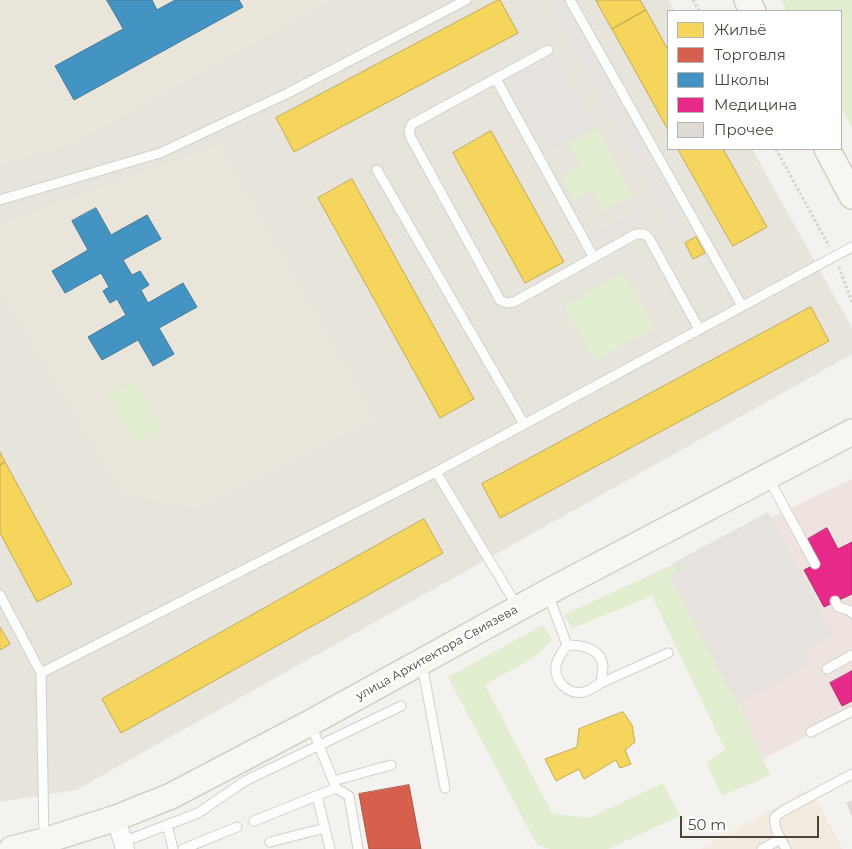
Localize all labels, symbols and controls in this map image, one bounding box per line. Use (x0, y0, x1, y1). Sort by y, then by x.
legend (667, 10, 842, 150)
text: Жильё (714, 20, 767, 39)
text: Торговля (714, 45, 786, 64)
text: Школы (714, 70, 770, 89)
text: Медицина (714, 95, 797, 114)
text: Прочее (714, 120, 774, 139)
street label: улица Архитектора Свиязева (354, 602, 520, 704)
scale bar (682, 806, 821, 838)
text: 50 m (688, 815, 726, 834)

